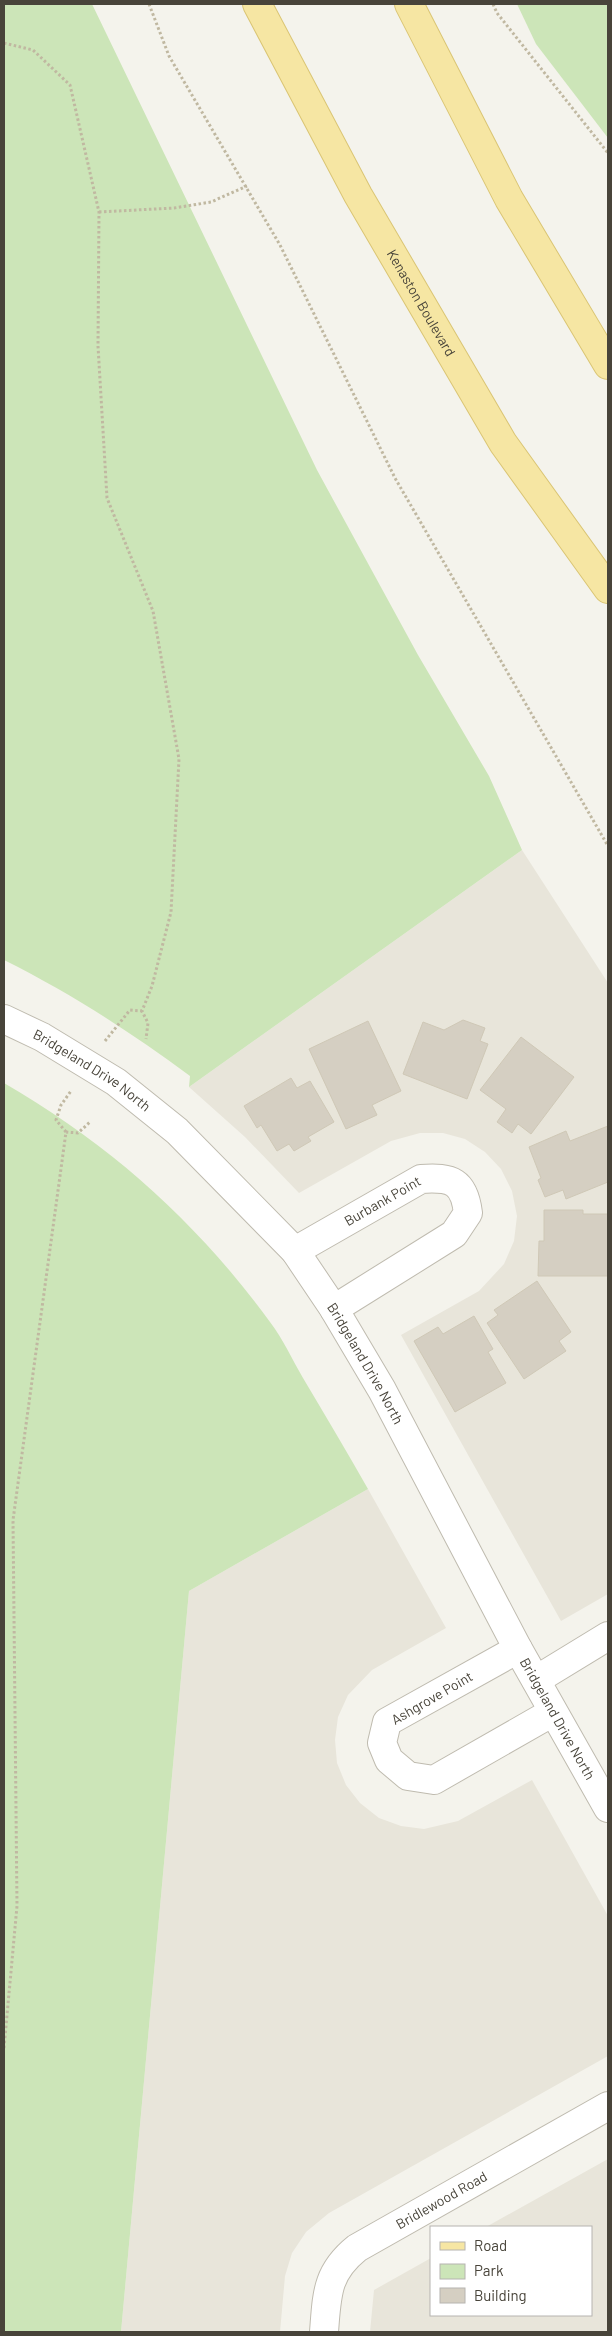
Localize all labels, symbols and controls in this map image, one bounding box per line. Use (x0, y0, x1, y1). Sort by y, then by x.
street label: Kenaston Boulevard (384, 246, 459, 359)
street label: Bridgeland Drive North (31, 1025, 154, 1115)
street label: Burbank Point (341, 1172, 424, 1229)
street label: Bridgeland Drive North (324, 1299, 407, 1427)
street label: Bridgeland Drive North (517, 1655, 599, 1783)
street label: Ashgrove Point (388, 1667, 475, 1728)
street label: Bridlewood Road (393, 2167, 490, 2232)
legend (430, 2226, 592, 2316)
text: Road (474, 2236, 507, 2254)
text: Park (474, 2261, 504, 2279)
text: Building (474, 2286, 527, 2304)

